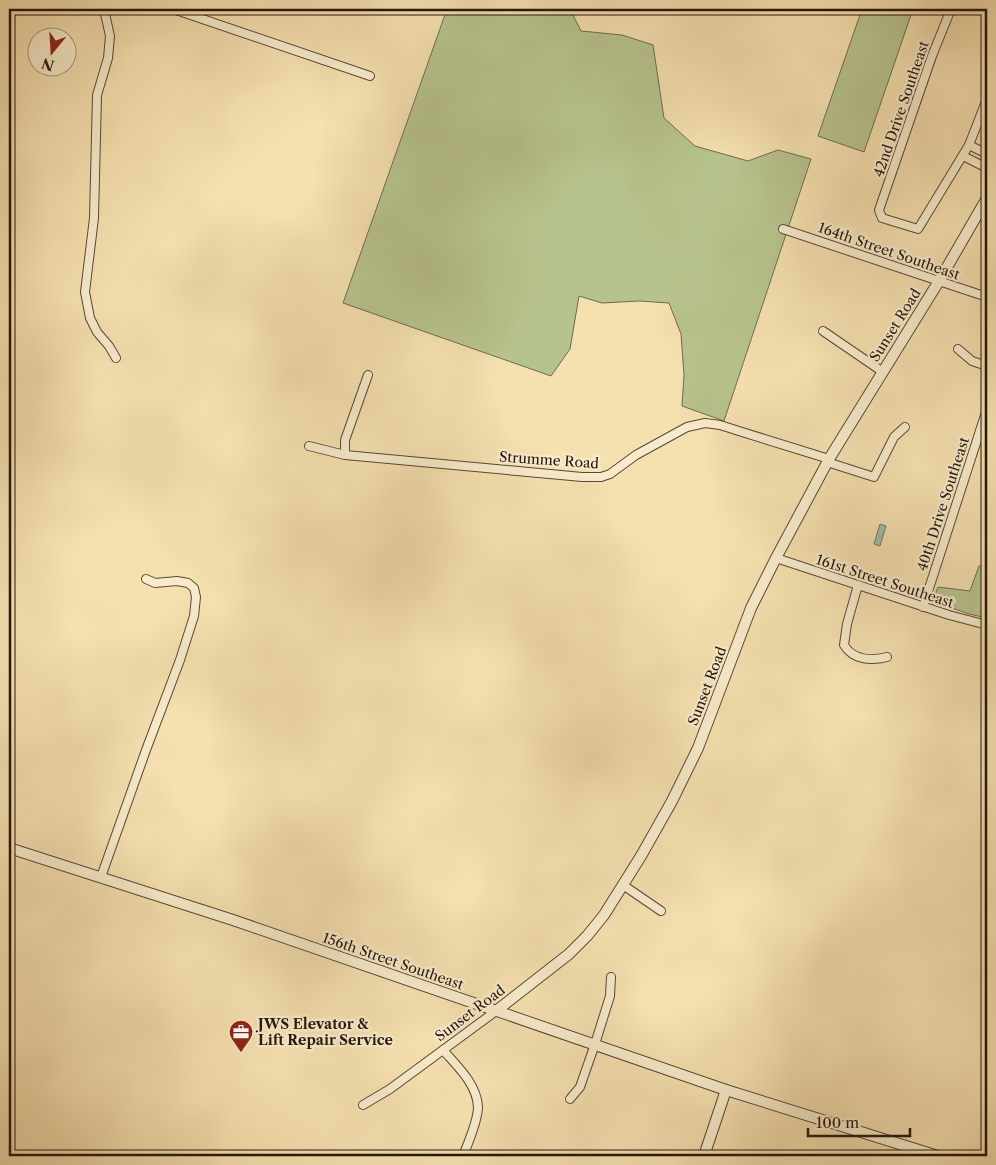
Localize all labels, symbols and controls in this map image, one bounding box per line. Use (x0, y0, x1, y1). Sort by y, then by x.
north arrow (28, 28, 78, 78)
street label: 42nd Drive Southeast (869, 39, 933, 179)
text: N (39, 54, 57, 75)
street label: 164th Street Southeast (816, 218, 962, 284)
street label: Sunset Road (865, 285, 925, 365)
street label: 40th Drive Southeast (913, 435, 973, 573)
street label: Strumme Road (498, 448, 600, 473)
street label: 161st Street Southeast (814, 550, 956, 612)
street label: Sunset Road (684, 644, 730, 728)
street label: 156th Street Southeast (320, 928, 466, 994)
street label: Sunset Road (431, 981, 509, 1045)
place label: JWS Elevator & Lift Repair Service (255, 1015, 393, 1049)
office icon: JWS Elevator & Lift Repair Service (228, 1019, 254, 1053)
scale bar (808, 1105, 911, 1137)
text: 100 m (816, 1113, 859, 1132)

